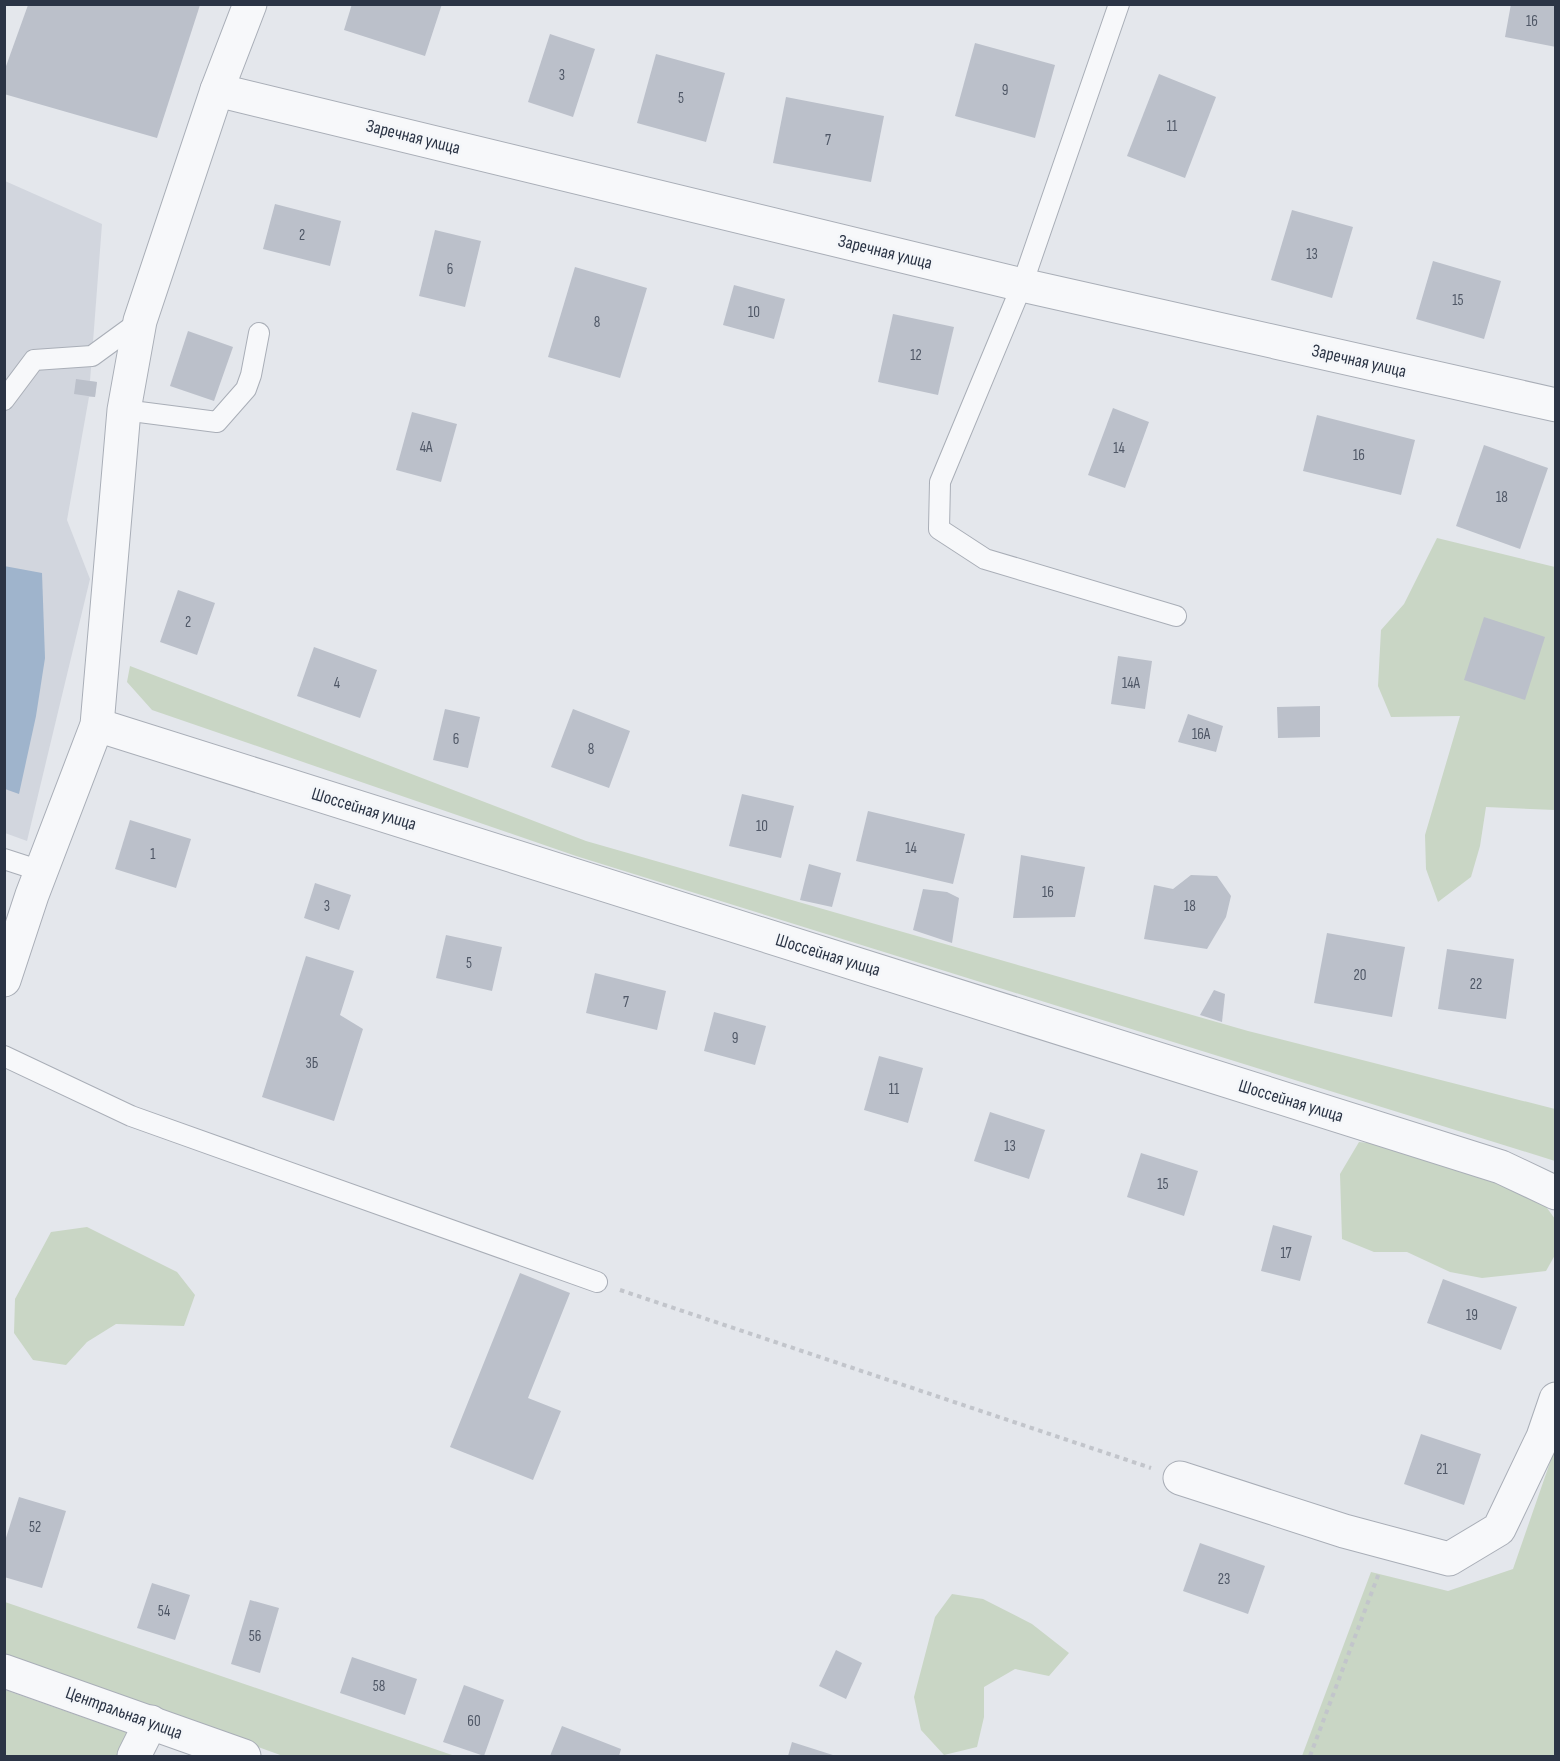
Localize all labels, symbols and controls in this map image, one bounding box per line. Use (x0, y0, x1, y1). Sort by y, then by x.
house number: 16 (1526, 12, 1538, 31)
house number: 3 (559, 66, 565, 85)
house number: 9 (1002, 81, 1008, 100)
house number: 5 (678, 89, 684, 108)
street label: Заречная улица (364, 115, 462, 159)
house number: 11 (1167, 117, 1178, 136)
house number: 7 (825, 131, 831, 150)
house number: 2 (299, 226, 305, 245)
street label: Заречная улица (836, 230, 934, 274)
house number: 13 (1306, 245, 1318, 264)
house number: 6 (447, 260, 453, 279)
house number: 15 (1452, 291, 1464, 310)
house number: 10 (748, 303, 760, 322)
house number: 8 (594, 313, 600, 332)
street label: Заречная улица (1310, 340, 1408, 382)
house number: 12 (910, 346, 922, 365)
house number: 4А (420, 438, 433, 457)
house number: 14 (1113, 439, 1125, 458)
house number: 16 (1353, 446, 1365, 465)
house number: 18 (1496, 488, 1508, 507)
house number: 2 (185, 613, 191, 632)
house number: 4 (334, 674, 340, 693)
house number: 14А (1122, 674, 1141, 693)
house number: 16А (1192, 725, 1211, 744)
house number: 6 (453, 730, 459, 749)
house number: 8 (588, 740, 594, 759)
street label: Шоссейная улица (309, 783, 419, 835)
house number: 10 (756, 817, 768, 836)
house number: 14 (905, 839, 917, 858)
house number: 1 (150, 845, 156, 864)
house number: 16 (1042, 883, 1054, 902)
house number: 3 (324, 897, 330, 916)
house number: 18 (1184, 897, 1196, 916)
street label: Шоссейная улица (773, 929, 883, 981)
house number: 5 (466, 954, 472, 973)
house number: 20 (1354, 966, 1366, 985)
house number: 22 (1470, 975, 1482, 994)
house number: 7 (623, 993, 629, 1012)
house number: 9 (732, 1029, 738, 1048)
house number: 3Б (306, 1054, 319, 1073)
street label: Шоссейная улица (1236, 1075, 1346, 1127)
house number: 11 (889, 1080, 900, 1099)
house number: 13 (1004, 1137, 1016, 1156)
house number: 15 (1157, 1175, 1169, 1194)
house number: 17 (1280, 1244, 1292, 1263)
house number: 19 (1466, 1306, 1478, 1325)
house number: 21 (1436, 1460, 1448, 1479)
house number: 52 (29, 1518, 41, 1537)
house number: 23 (1218, 1570, 1230, 1589)
house number: 54 (158, 1602, 170, 1621)
house number: 56 (249, 1627, 261, 1646)
house number: 58 (373, 1677, 385, 1696)
street label: Центральная улица (63, 1682, 185, 1744)
house number: 60 (467, 1712, 481, 1731)

